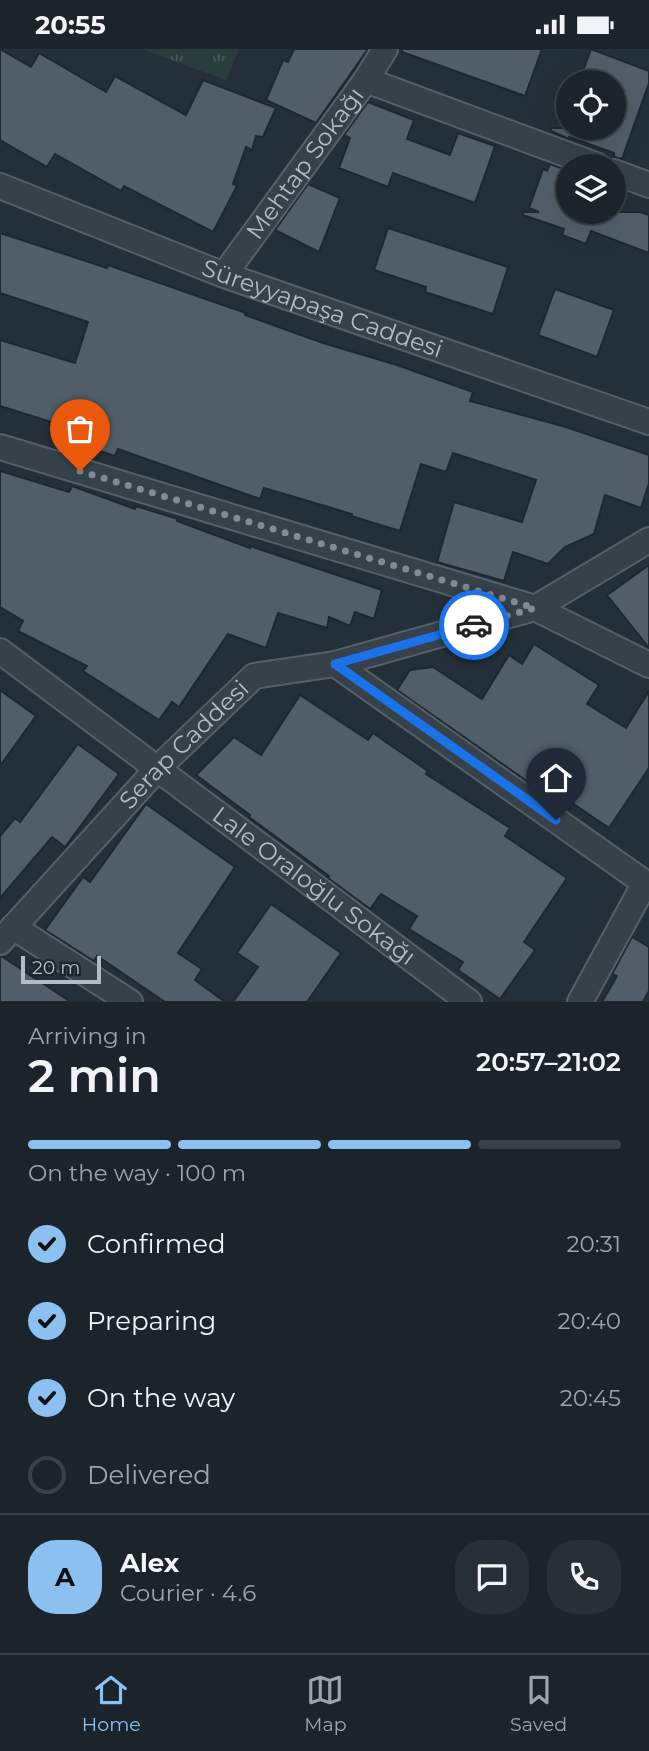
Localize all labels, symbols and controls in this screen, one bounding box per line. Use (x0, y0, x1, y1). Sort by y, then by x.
text: 20:55 (35, 9, 106, 41)
map controls (556, 70, 626, 224)
button: locate (556, 70, 626, 140)
street label: Mehtap Sokağı (240, 82, 370, 245)
button: layers (556, 154, 626, 224)
street label: Süreyyapaşa Caddesi (198, 253, 447, 364)
pin (50, 399, 110, 471)
icon: bag (61, 410, 99, 448)
courier (439, 590, 509, 660)
icon: car (455, 606, 493, 644)
street label: Serap Caddesi (113, 674, 255, 815)
pin (526, 748, 586, 820)
icon: home (537, 759, 575, 797)
street label: Lale Oraloğlu Sokağı (207, 800, 421, 971)
scale bar (21, 953, 102, 985)
text: 20 m (32, 956, 80, 979)
text: Arriving in (28, 1022, 147, 1050)
text: 20:57–21:02 (476, 1046, 621, 1078)
text: 2 min (28, 1047, 161, 1104)
text: On the way · 100 m (28, 1159, 246, 1187)
icon: check (28, 1225, 66, 1263)
text: Confirmed (87, 1228, 226, 1260)
text: 20:31 (567, 1230, 621, 1258)
icon: check (28, 1302, 66, 1340)
text: Preparing (87, 1305, 216, 1337)
text: 20:40 (557, 1307, 621, 1335)
icon: check (28, 1379, 66, 1417)
text: On the way (87, 1382, 235, 1414)
text: 20:45 (560, 1384, 621, 1412)
text: Delivered (87, 1459, 211, 1491)
button: chat (455, 1540, 529, 1614)
button: phone (547, 1540, 621, 1614)
text: Alex (120, 1547, 179, 1579)
text: A (55, 1561, 75, 1593)
text: Courier · 4.6 (120, 1579, 256, 1607)
tab: Home (82, 1671, 141, 1736)
tab: Map (304, 1671, 347, 1736)
tab: Saved (510, 1671, 567, 1736)

